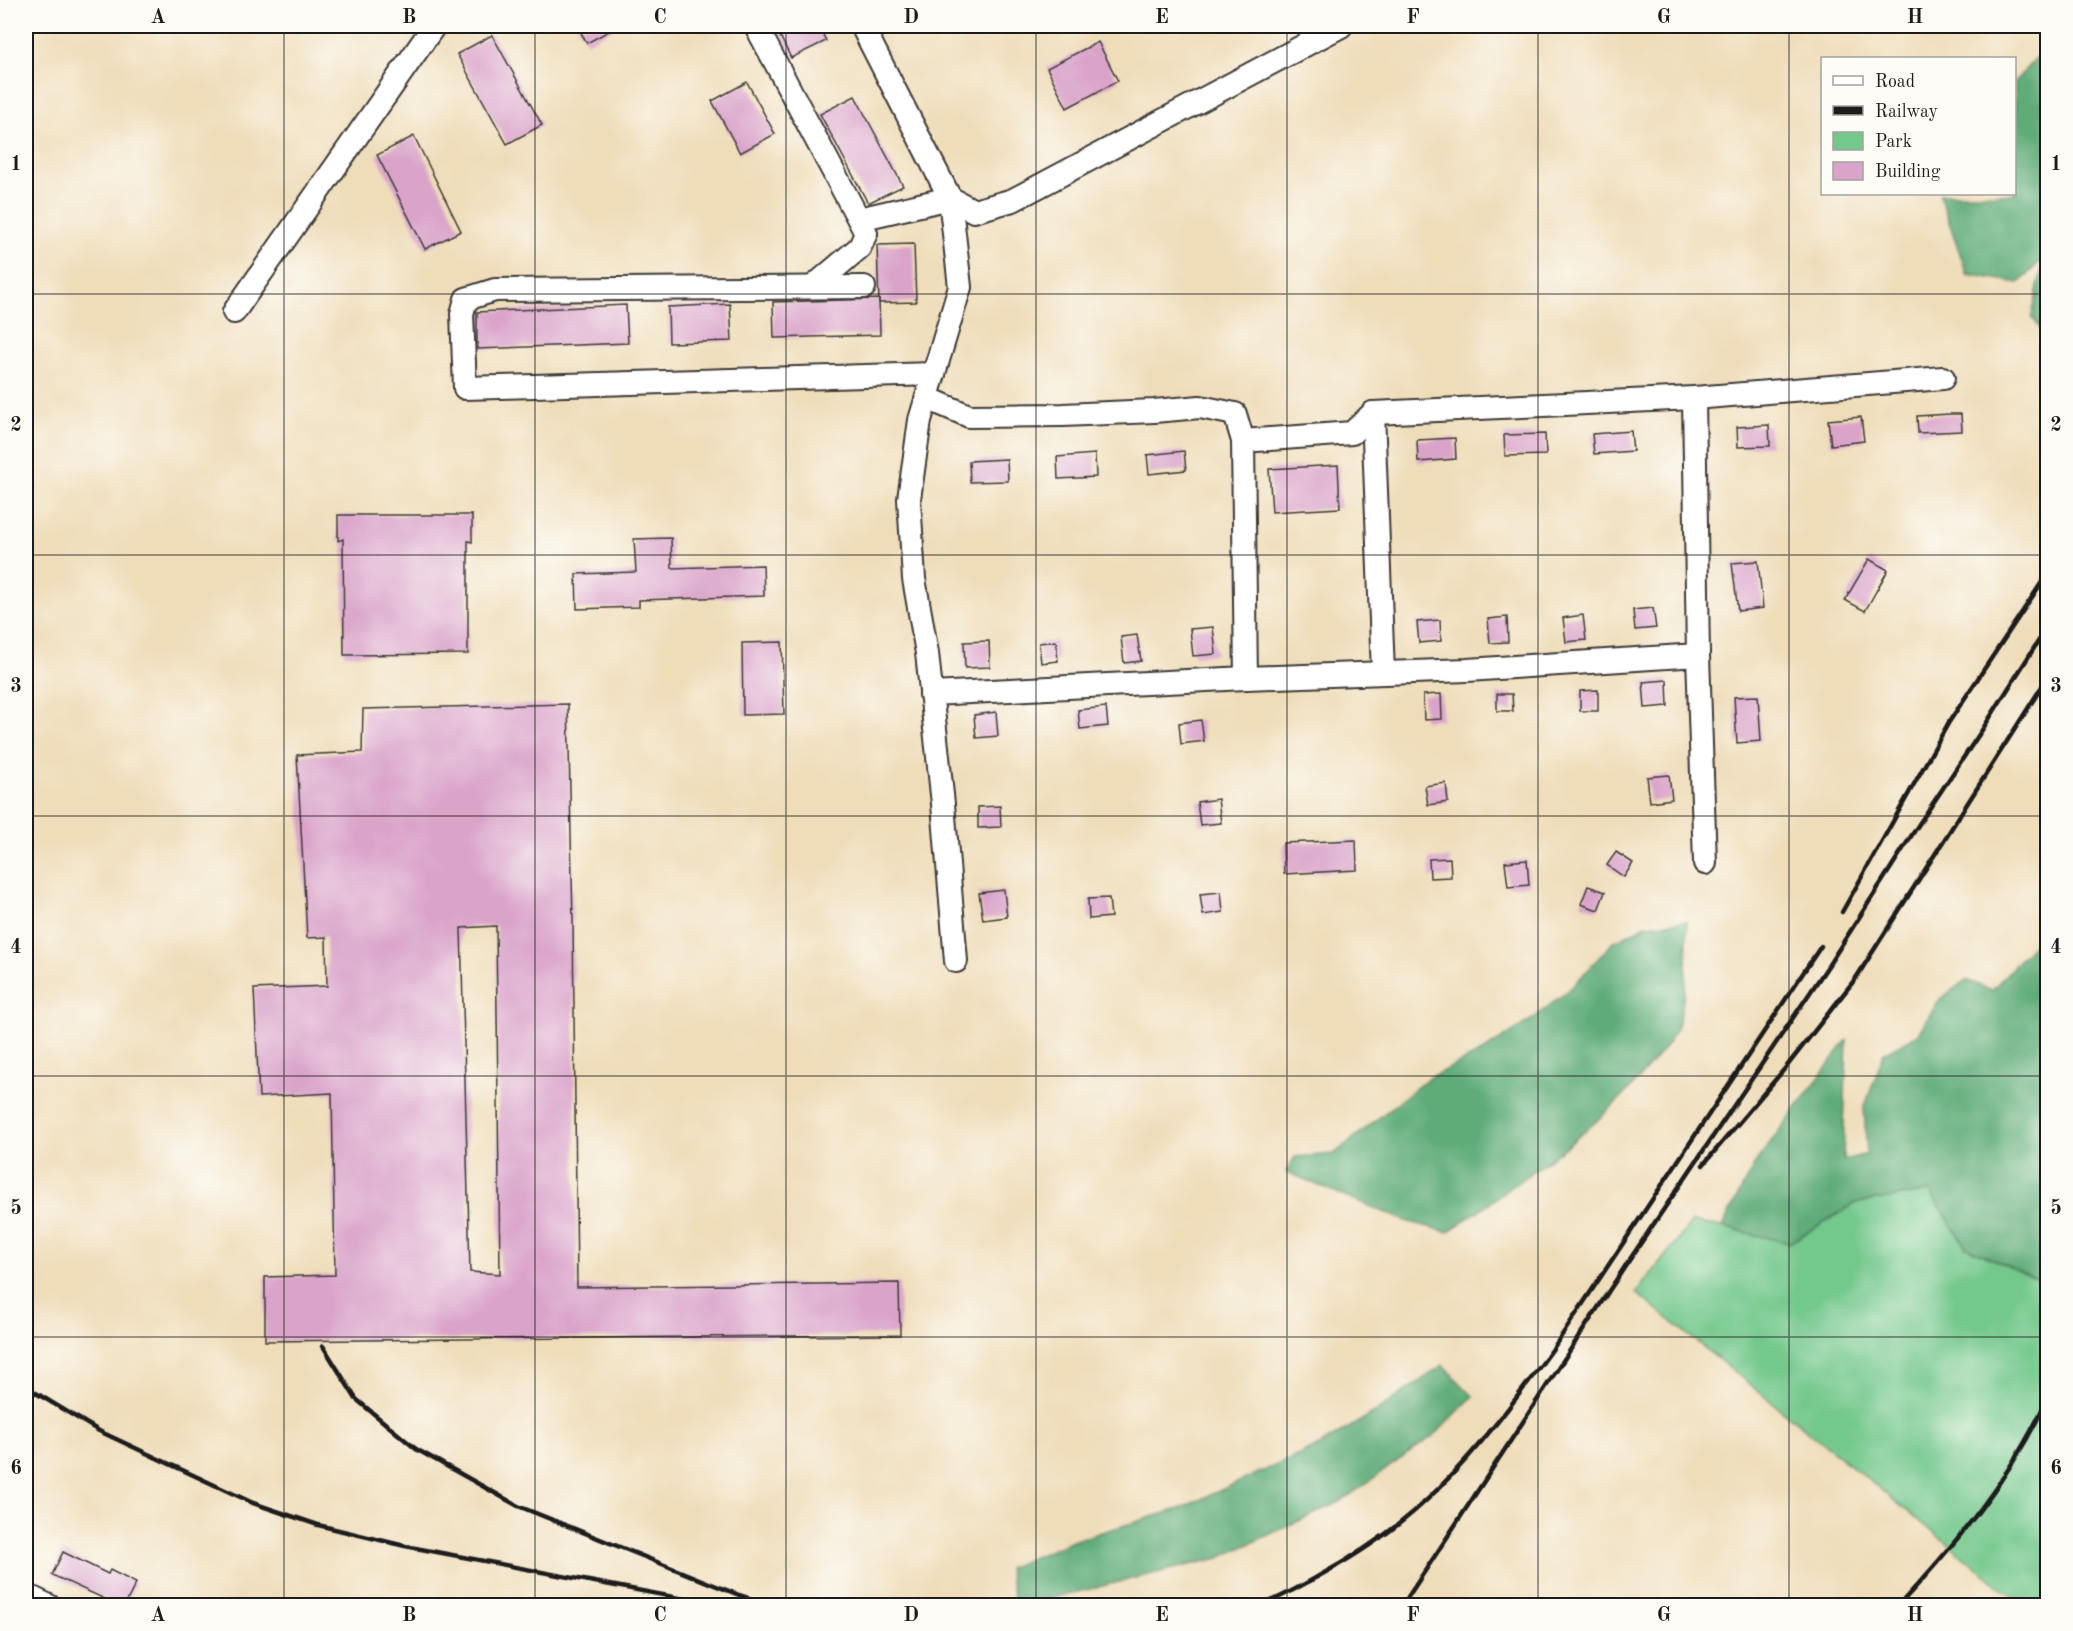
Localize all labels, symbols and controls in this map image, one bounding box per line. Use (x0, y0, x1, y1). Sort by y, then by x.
text: A (150, 8, 166, 28)
text: B (402, 8, 416, 28)
text: C (653, 8, 667, 28)
text: D (903, 8, 919, 28)
text: E (1155, 8, 1169, 28)
text: F (1406, 8, 1420, 28)
text: G (1657, 8, 1671, 28)
text: H (1907, 8, 1923, 28)
legend (1821, 57, 2016, 195)
text: Road (1875, 73, 1915, 91)
text: Railway (1875, 103, 1938, 121)
text: Park (1875, 133, 1912, 151)
text: 1 (10, 155, 22, 175)
text: 1 (2050, 155, 2062, 175)
text: Building (1875, 163, 1941, 181)
text: 2 (10, 416, 22, 436)
text: 2 (2050, 416, 2062, 436)
text: 3 (10, 677, 22, 697)
text: 3 (2050, 677, 2062, 697)
text: 4 (10, 938, 22, 958)
text: 4 (2050, 938, 2062, 958)
text: 5 (10, 1198, 22, 1219)
text: 5 (2050, 1198, 2062, 1219)
text: 6 (10, 1459, 22, 1479)
text: 6 (2050, 1459, 2062, 1479)
text: A (150, 1606, 166, 1626)
text: B (402, 1606, 416, 1626)
text: C (653, 1606, 667, 1626)
text: D (903, 1606, 919, 1626)
text: E (1155, 1606, 1169, 1626)
text: F (1406, 1606, 1420, 1626)
text: G (1657, 1606, 1671, 1626)
text: H (1907, 1606, 1923, 1626)

